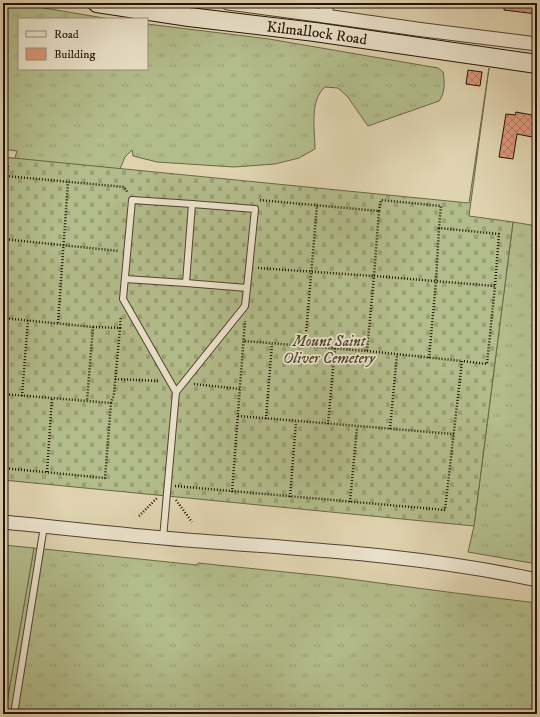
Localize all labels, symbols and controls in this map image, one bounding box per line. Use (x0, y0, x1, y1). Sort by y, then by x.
street label: Kilmallock Road (266, 17, 369, 49)
legend (18, 18, 148, 70)
text: Road (54, 27, 79, 42)
text: Building (54, 47, 95, 62)
park label: Mount Saint Oliver Cemetery (283, 332, 376, 368)

